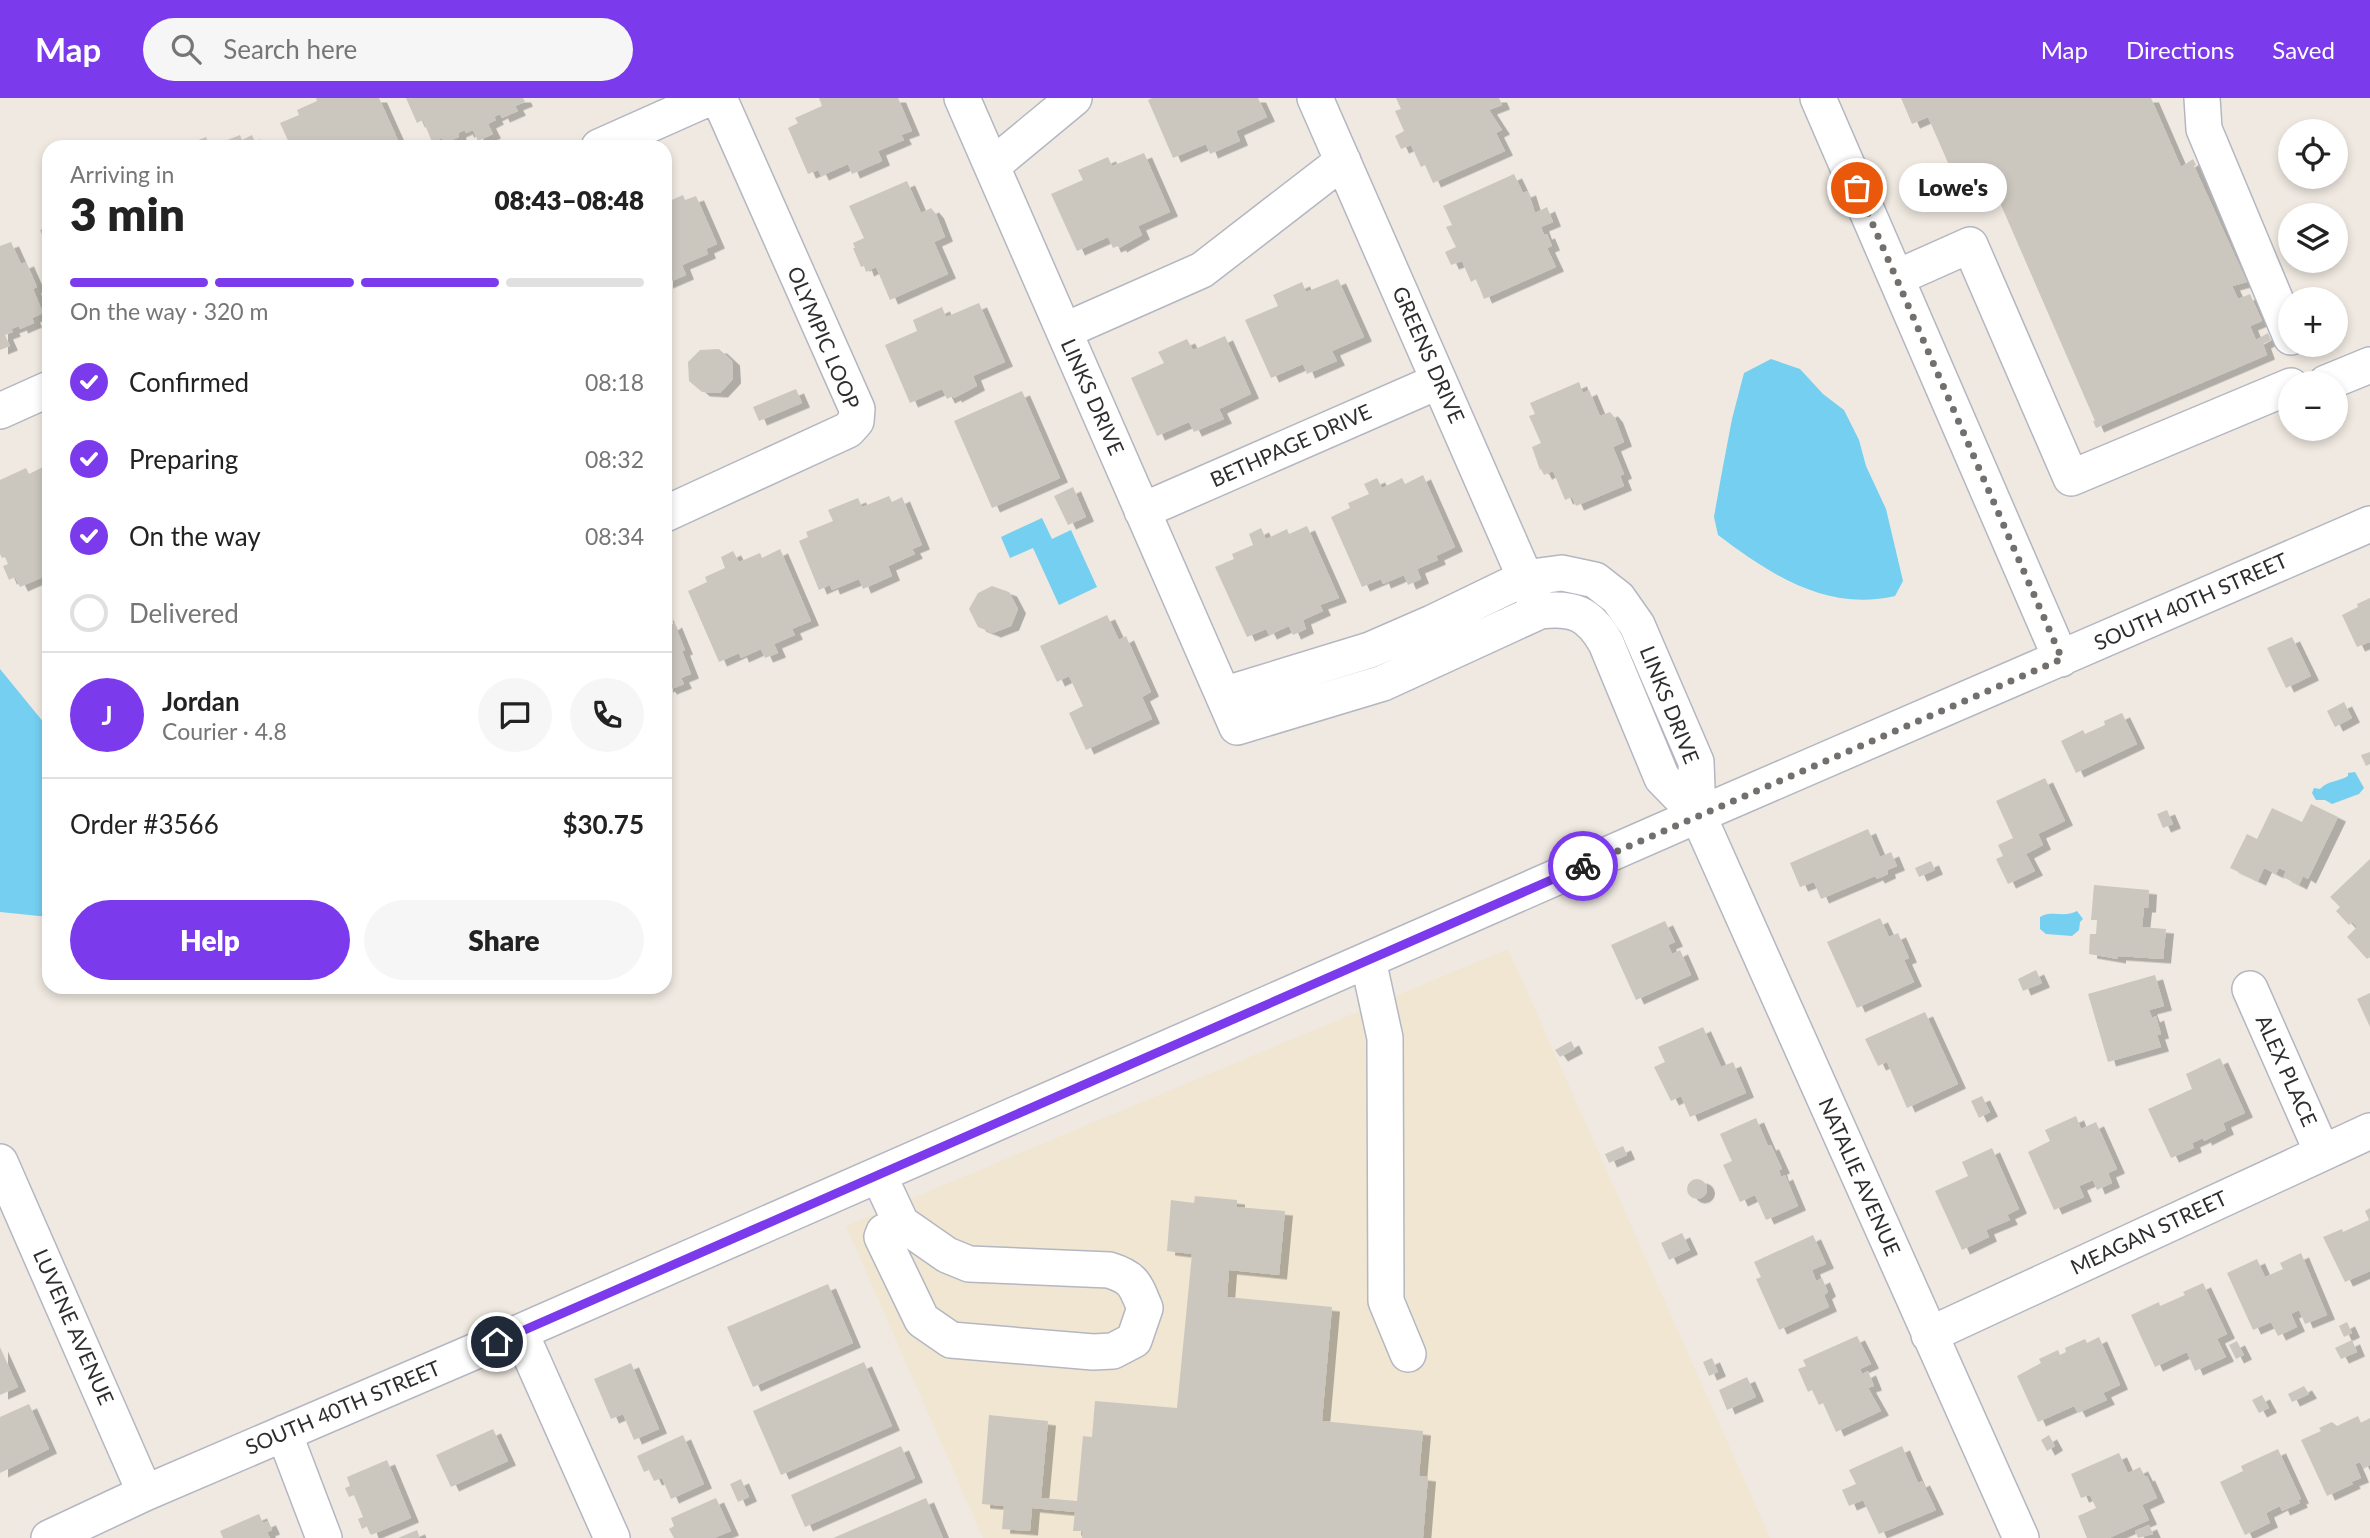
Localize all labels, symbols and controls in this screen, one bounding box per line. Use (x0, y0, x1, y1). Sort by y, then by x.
search box (143, 18, 633, 81)
text: Map (35, 29, 101, 69)
icon: search (167, 30, 205, 68)
text: Search here (223, 33, 357, 65)
text: Map (2041, 35, 2088, 64)
text: Directions (2126, 35, 2234, 64)
text: Saved (2272, 35, 2335, 64)
map controls (2278, 119, 2348, 441)
button: locate (2278, 119, 2348, 189)
pin (1827, 158, 1887, 218)
text: Arriving in (70, 160, 174, 188)
callout: Lowe's (1899, 164, 2008, 212)
icon: bag (1838, 169, 1876, 207)
text: Lowe's (1918, 173, 1988, 201)
text: 08:43–08:48 (494, 184, 644, 216)
text: 3 min (70, 186, 185, 241)
button: layers (2278, 203, 2348, 273)
street label: OLYMPIC LOOP (783, 262, 866, 412)
street label: GREENS DRIVE (1388, 282, 1471, 427)
button: + (2278, 287, 2348, 357)
text: On the way · 320 m (70, 297, 269, 325)
street label: LINKS DRIVE (1057, 334, 1130, 458)
icon: check (70, 363, 108, 401)
text: Confirmed (129, 366, 249, 398)
text: 08:18 (585, 368, 644, 396)
button: − (2278, 371, 2348, 441)
street label: BETHPAGE DRIVE (1206, 398, 1375, 491)
icon: check (70, 440, 108, 478)
text: Preparing (129, 443, 238, 475)
text: 08:32 (585, 445, 644, 473)
icon: check (70, 517, 108, 555)
text: On the way (129, 520, 261, 552)
text: 08:34 (585, 522, 644, 550)
street label: SOUTH 40TH STREET (2090, 546, 2292, 655)
text: Delivered (129, 597, 239, 629)
street label: LINKS DRIVE (1635, 642, 1705, 767)
button: chat (478, 678, 552, 752)
button: phone (570, 678, 644, 752)
text: Jordan (162, 685, 240, 717)
text: J (101, 699, 113, 731)
text: Courier · 4.8 (162, 717, 287, 745)
text: Order #3566 (70, 808, 219, 840)
text: $30.75 (562, 808, 644, 840)
courier (1548, 831, 1618, 901)
icon: bike (1564, 847, 1602, 885)
button: Help (70, 900, 350, 980)
button: Share (364, 900, 644, 980)
street label: ALEX PLACE (2252, 1011, 2323, 1130)
street label: NATALIE AVENUE (1814, 1093, 1906, 1259)
street label: MEAGAN STREET (2066, 1184, 2231, 1279)
street label: LUVENE AVENUE (29, 1245, 120, 1408)
pin (467, 1312, 527, 1372)
icon: home (478, 1323, 516, 1361)
street label: SOUTH 40TH STREET (241, 1354, 444, 1459)

